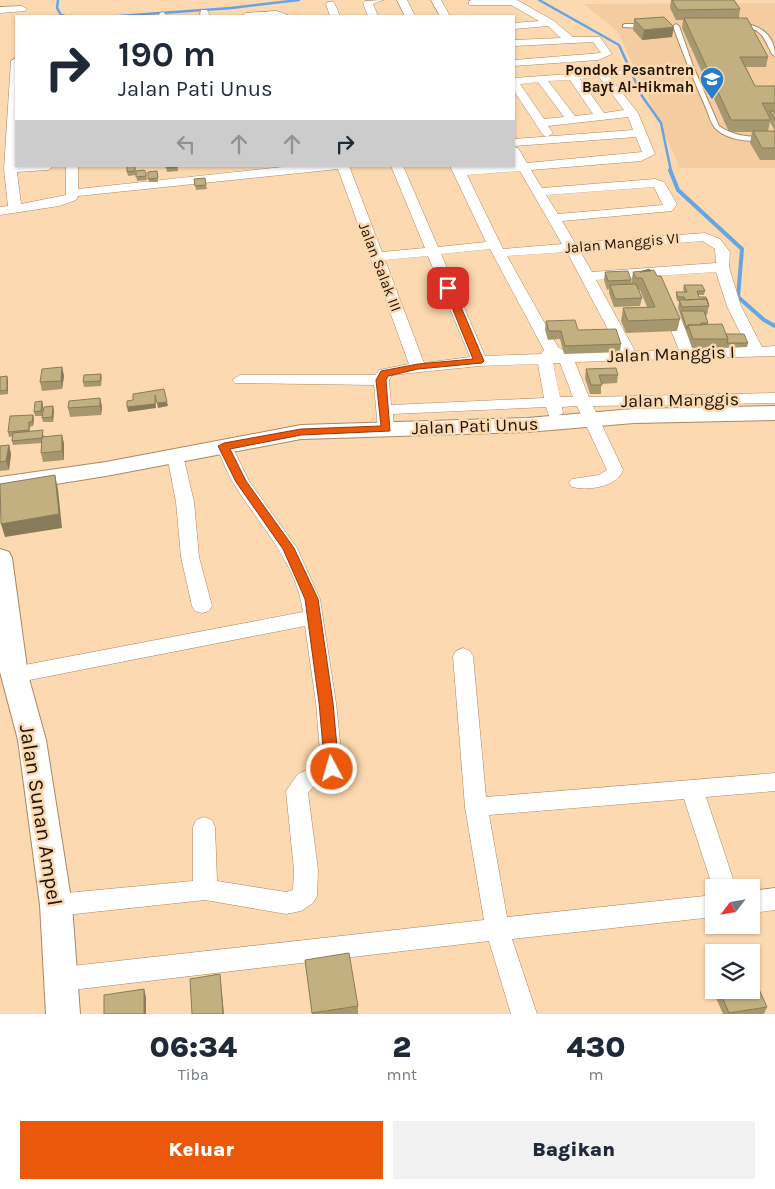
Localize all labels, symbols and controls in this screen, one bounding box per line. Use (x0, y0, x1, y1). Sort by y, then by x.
text: 190 m (118, 34, 216, 75)
icon: right (35, 35, 100, 100)
place label: Pondok Pesantren Bayt Al-Hikmah (565, 61, 694, 96)
school or university icon: Pondok Pesantren Bayt Al-Hikmah (699, 66, 725, 100)
text: Jalan Pati Unus (118, 76, 273, 102)
icon: left (172, 130, 200, 158)
icon: ahead (225, 130, 253, 158)
icon: ahead (278, 130, 306, 158)
icon: right (331, 130, 359, 158)
street label: Jalan Salak III (355, 220, 405, 314)
street label: Jalan Manggis VI (564, 229, 680, 257)
pin (427, 267, 469, 309)
icon: arrive (434, 274, 462, 302)
street label: Jalan Manggis I (607, 341, 735, 367)
street label: Jalan Manggis (621, 388, 739, 412)
street label: Jalan Pati Unus (411, 413, 539, 439)
street label: Jalan Sunan Ampel (15, 723, 67, 907)
position arrow (305, 742, 357, 794)
north arrow (705, 879, 760, 934)
map controls (705, 879, 760, 999)
button: layers (705, 944, 760, 999)
text: 06:34 (150, 1029, 237, 1065)
text: 2 (392, 1029, 411, 1065)
text: 430 (567, 1029, 625, 1065)
text: Tiba (178, 1065, 209, 1084)
text: mnt (386, 1065, 417, 1084)
text: m (589, 1065, 604, 1084)
button: Keluar (20, 1121, 383, 1179)
button: Bagikan (393, 1121, 755, 1179)

